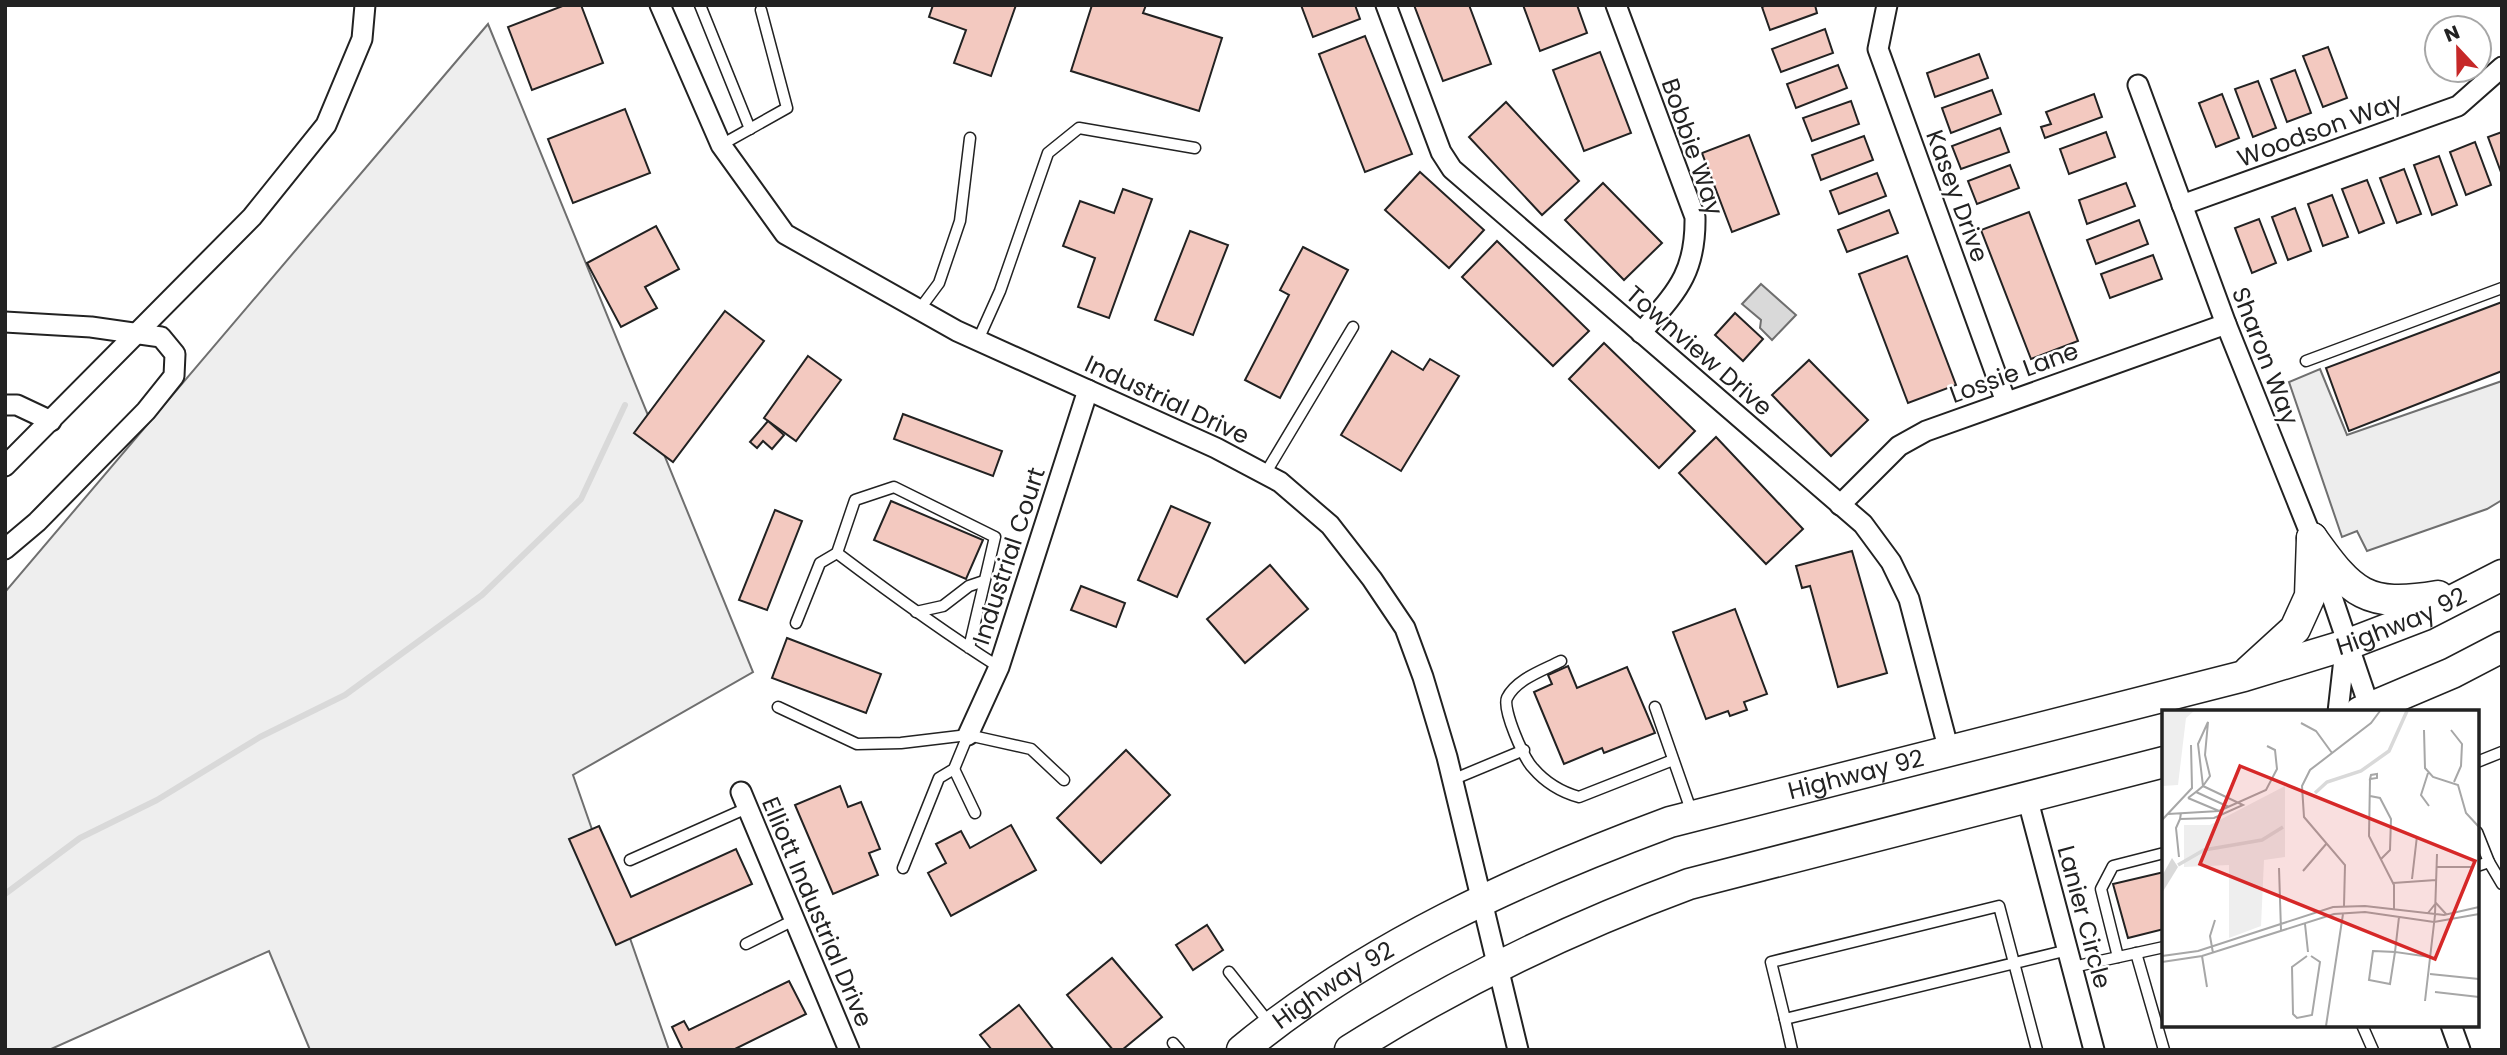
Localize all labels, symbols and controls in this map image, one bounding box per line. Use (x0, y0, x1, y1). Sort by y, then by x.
north arrow (2423, 14, 2493, 84)
text: N (2440, 19, 2464, 49)
street label: Bobbie Way (1654, 74, 1731, 220)
street label: Woodson Way (2233, 84, 2407, 175)
street label: Kasey Drive (1918, 125, 1997, 266)
street label: Townview Drive (1619, 278, 1780, 423)
street label: Sharon Way (2224, 282, 2307, 430)
street label: Lossie Lane (1945, 334, 2083, 411)
street label: Industrial Drive (1080, 347, 1255, 452)
street label: Industrial Court (964, 463, 1053, 649)
street label: Highway 92 (2332, 579, 2472, 663)
inset map (2162, 710, 2479, 1027)
street label: Highway 92 (1784, 741, 1927, 807)
street label: Elliott Industrial Drive (754, 792, 881, 1032)
street label: Lanier Circle (2050, 842, 2119, 992)
street label: Highway 92 (1265, 933, 1400, 1037)

